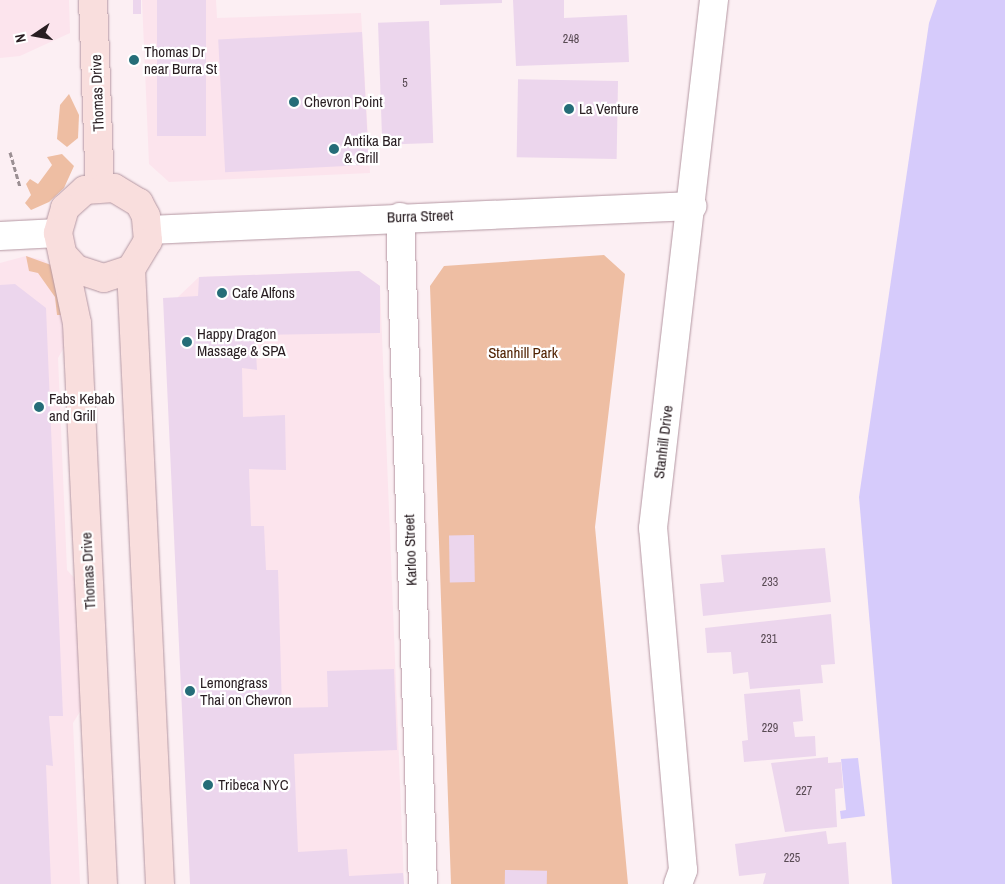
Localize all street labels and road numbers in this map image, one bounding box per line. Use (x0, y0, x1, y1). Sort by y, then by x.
street label: Thomas Drive (87, 54, 107, 132)
street label: Burra Street (387, 206, 453, 226)
street label: Stanhill Drive (650, 404, 676, 480)
street label: Karloo Street (400, 514, 420, 586)
street label: Thomas Drive (77, 532, 99, 610)

